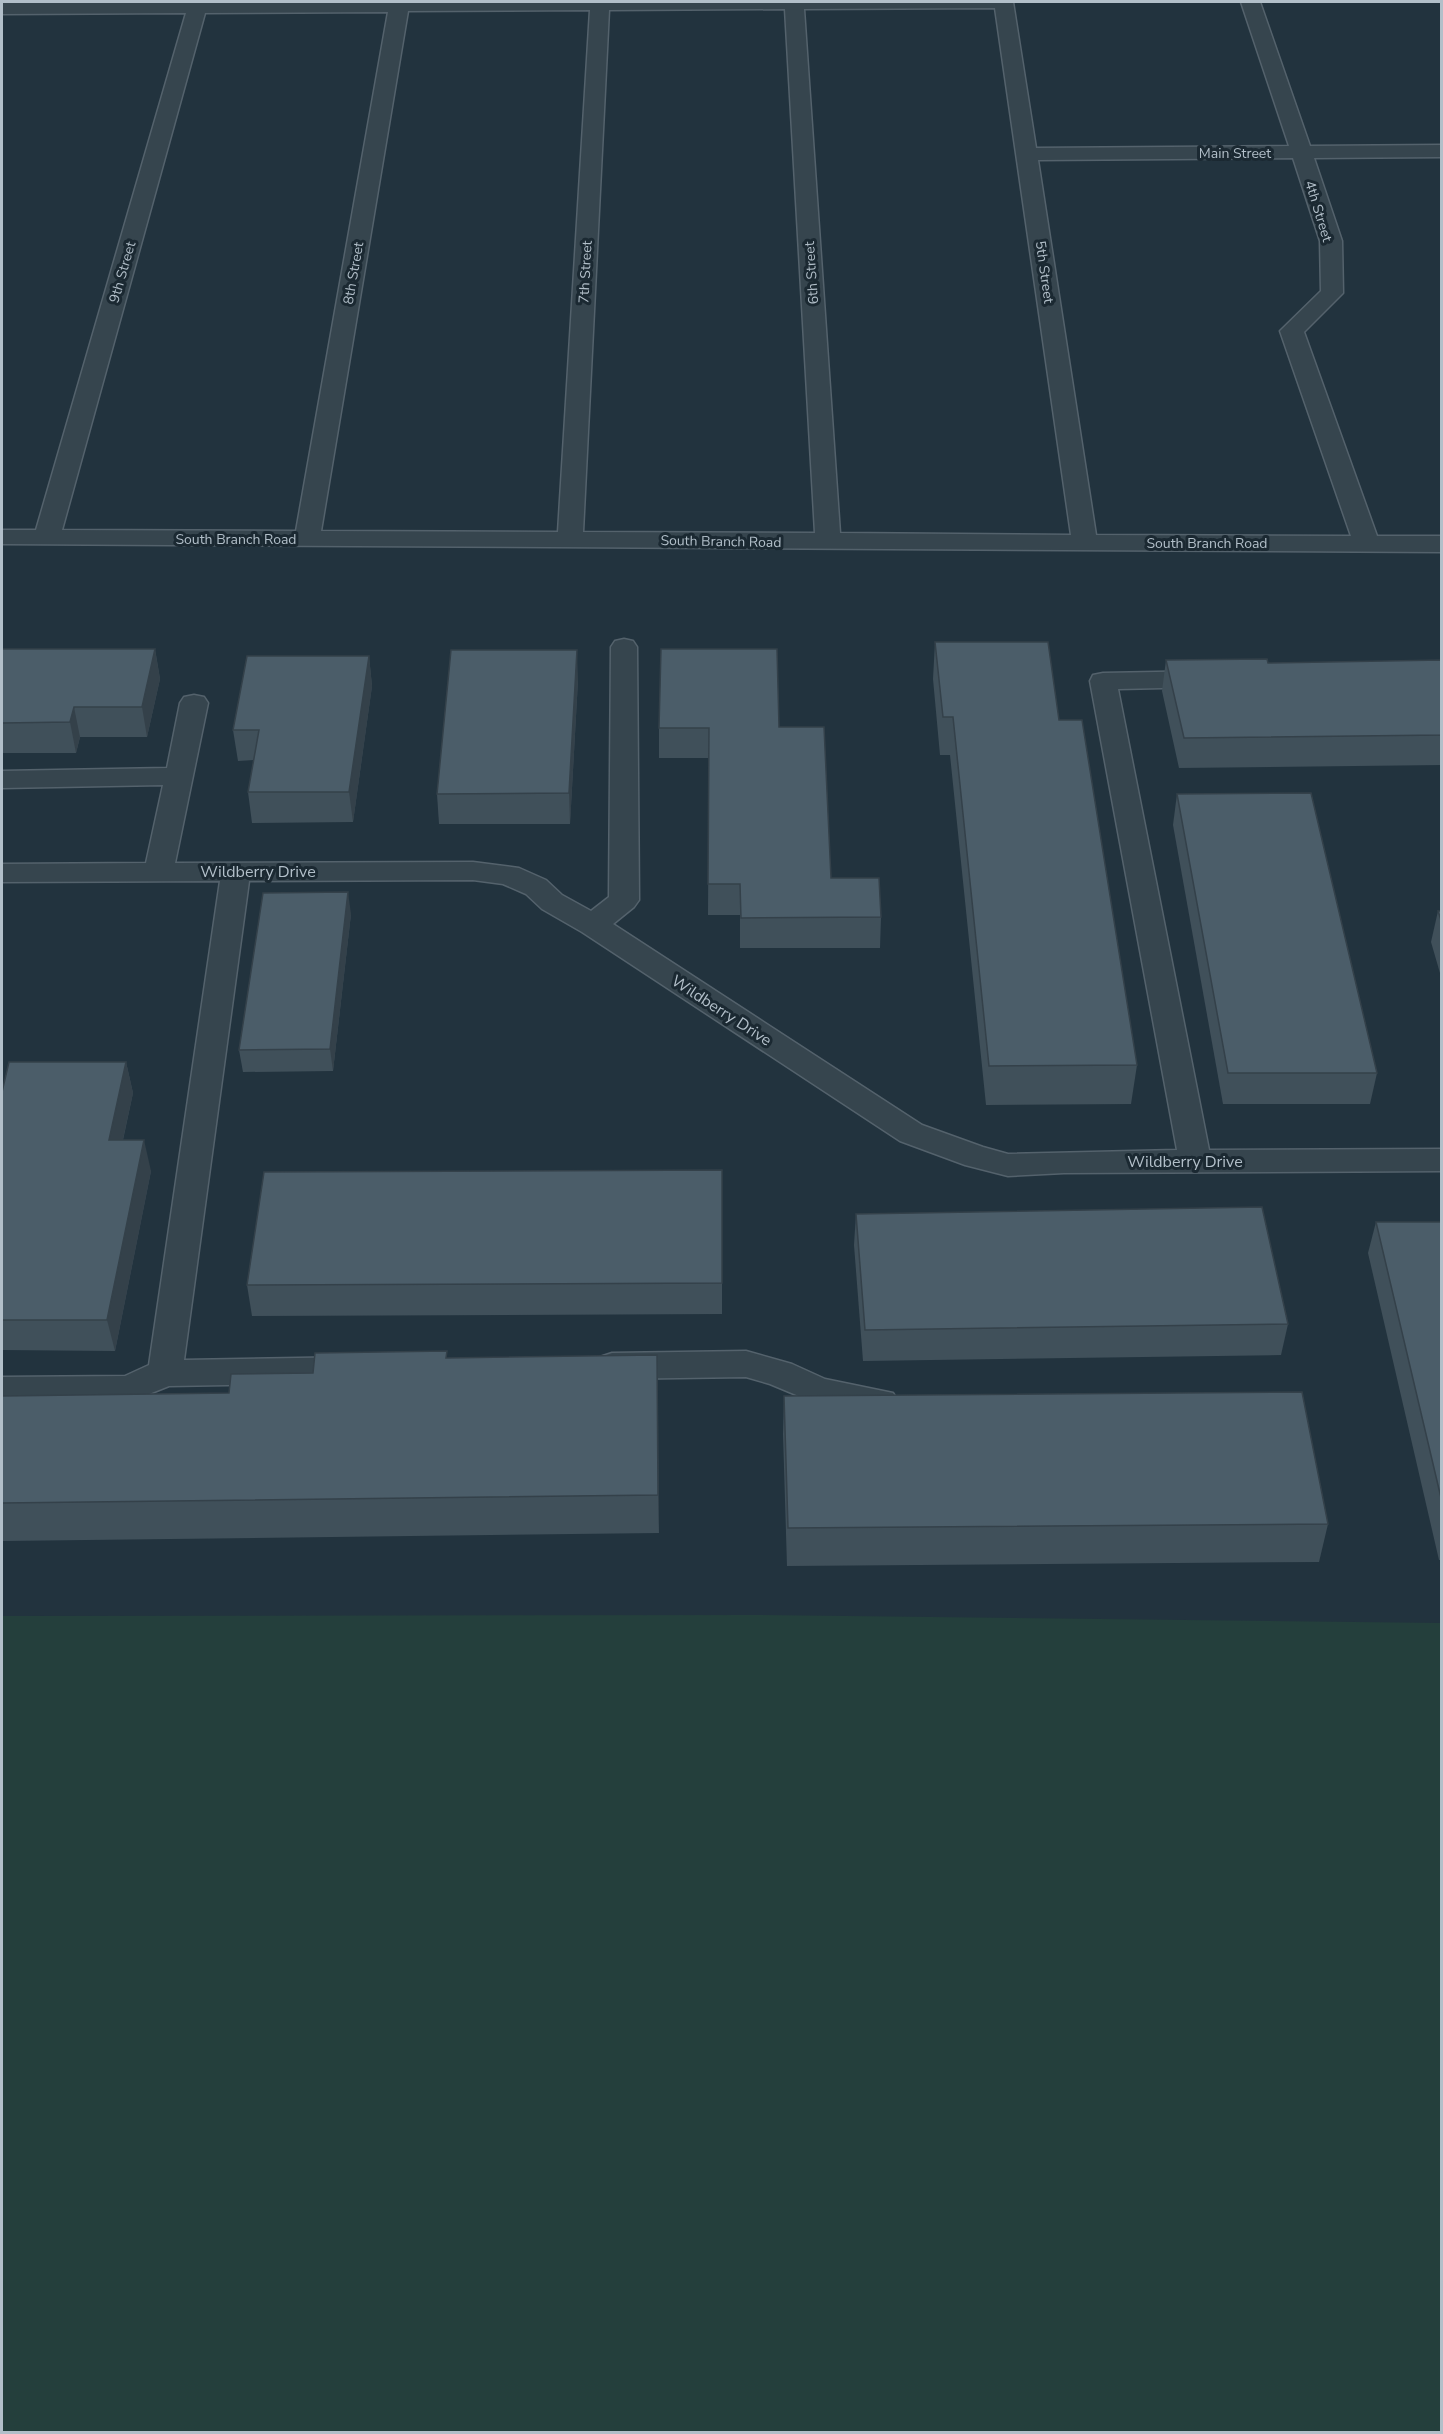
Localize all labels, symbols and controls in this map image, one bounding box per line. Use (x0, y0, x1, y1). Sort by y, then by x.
street label: Main Street (1199, 144, 1271, 163)
street label: 4th Street (1300, 178, 1337, 244)
street label: 9th Street (105, 239, 140, 305)
street label: 8th Street (339, 240, 368, 306)
street label: 7th Street (574, 240, 597, 304)
street label: 5th Street (1031, 240, 1058, 305)
street label: 6th Street (800, 241, 823, 305)
street label: South Branch Road (175, 530, 297, 549)
street label: South Branch Road (660, 531, 782, 552)
street label: South Branch Road (1146, 534, 1268, 553)
street label: Wildberry Drive (200, 861, 316, 883)
street label: Wildberry Drive (667, 970, 776, 1051)
street label: Wildberry Drive (1127, 1151, 1243, 1173)

